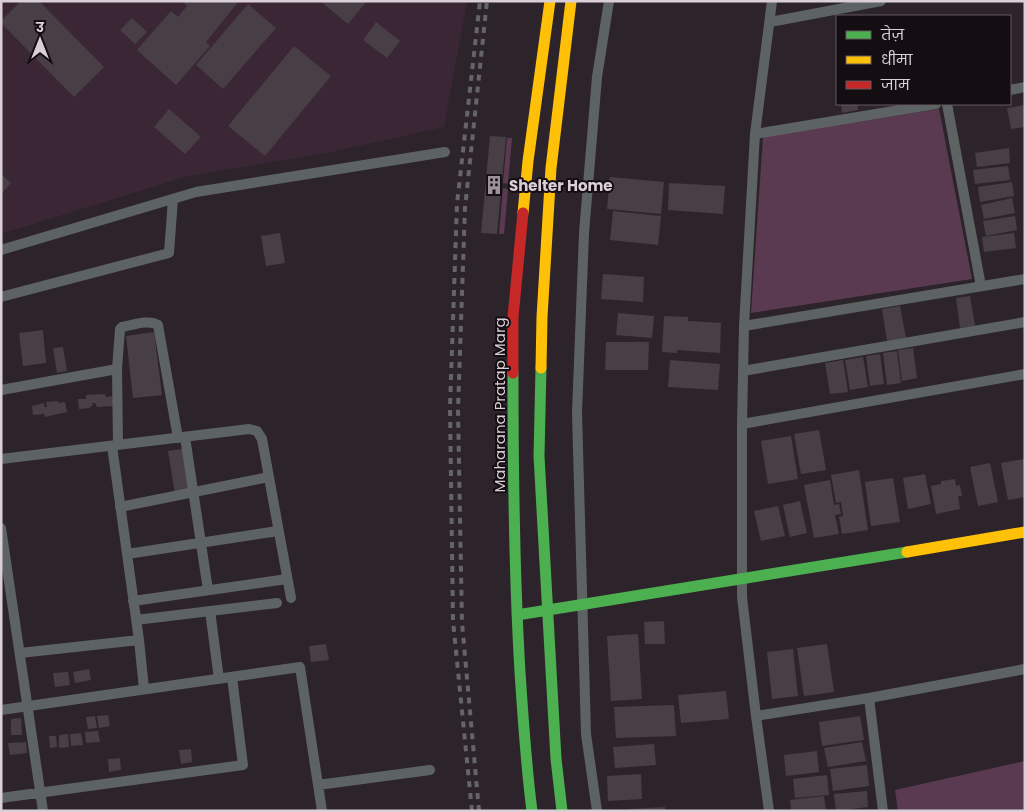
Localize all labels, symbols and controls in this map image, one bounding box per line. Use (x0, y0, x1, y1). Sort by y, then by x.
north arrow (15, 15, 65, 65)
legend (836, 15, 1011, 105)
text: उ (35, 17, 45, 37)
text: तेज़ (880, 24, 904, 45)
text: धीमा (881, 49, 913, 70)
text: जाम (880, 74, 911, 95)
building icon: Shelter Home (483, 174, 505, 196)
place label: Shelter Home (509, 175, 613, 196)
street label: Maharana Pratap Marg (489, 317, 510, 493)

